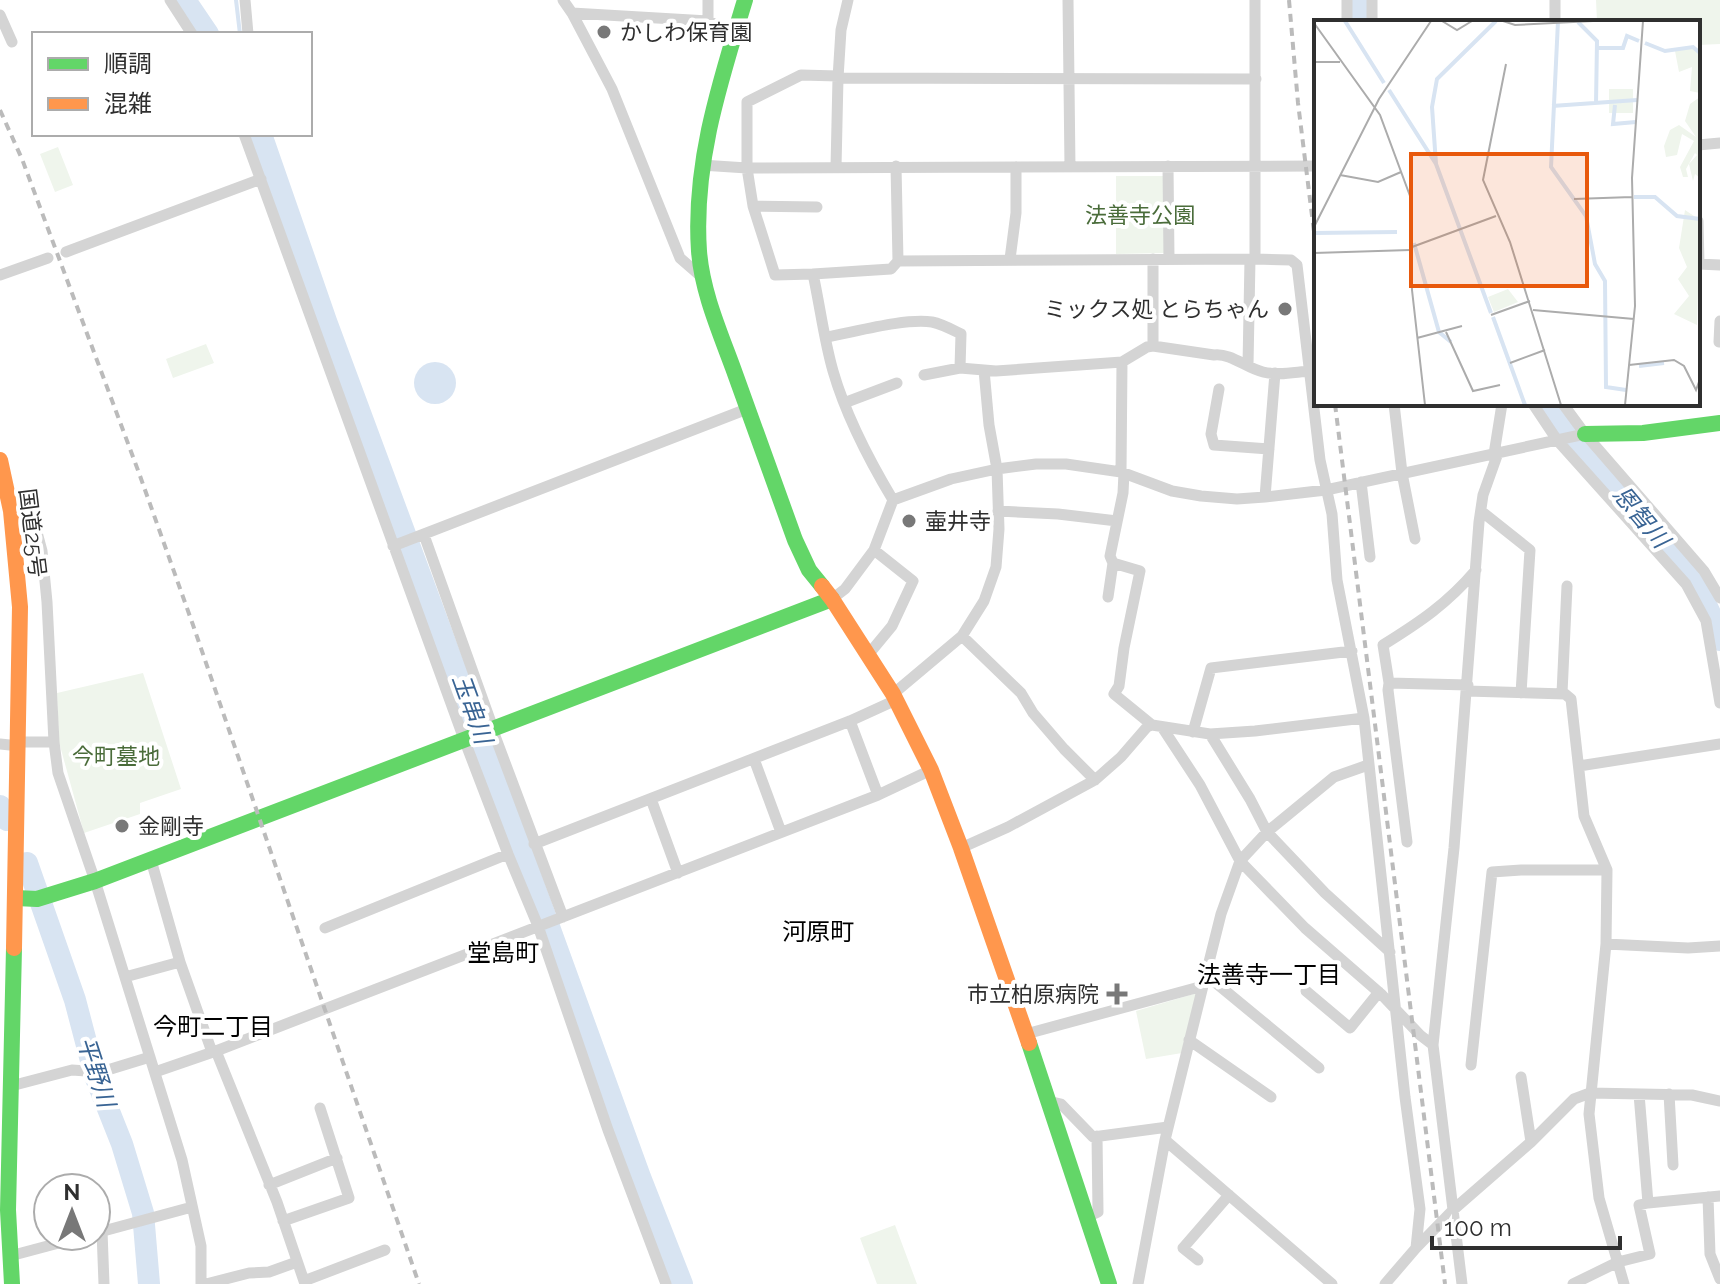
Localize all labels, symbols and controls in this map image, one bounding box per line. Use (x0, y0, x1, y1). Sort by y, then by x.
place label: かしわ保育園 (620, 19, 752, 45)
inset map (1314, 20, 1700, 406)
marker: かしわ保育園 (595, 23, 613, 41)
legend (32, 32, 312, 136)
text: 順調 (104, 49, 152, 78)
text: 混雑 (104, 89, 152, 118)
park label: 法善寺公園 (1085, 202, 1195, 228)
place label: ミックス処 とらちゃん (1044, 296, 1269, 322)
marker: ミックス処 とらちゃん (1276, 300, 1294, 318)
water label: 恩智川 (1607, 480, 1678, 556)
street label: 国道25号 (15, 487, 51, 579)
place label: 壷井寺 (925, 508, 991, 534)
marker: 壷井寺 (900, 512, 918, 530)
water label: 玉串川 (447, 670, 499, 750)
park label: 今町墓地 (72, 743, 160, 769)
place label: 金剛寺 (138, 813, 204, 839)
marker: 金剛寺 (113, 817, 131, 835)
district label: 河原町 (782, 917, 854, 946)
district label: 堂島町 (467, 938, 539, 967)
district label: 法善寺一丁目 (1197, 960, 1341, 989)
place label: 市立柏原病院 (967, 981, 1099, 1007)
marker: 市立柏原病院 (1106, 983, 1128, 1005)
district label: 今町二丁目 (153, 1012, 273, 1041)
water label: 平野川 (72, 1033, 122, 1113)
north arrow (32, 1172, 112, 1252)
text: N (64, 1179, 80, 1205)
scale bar (1432, 1200, 1620, 1250)
text: 100 m (1444, 1213, 1512, 1242)

